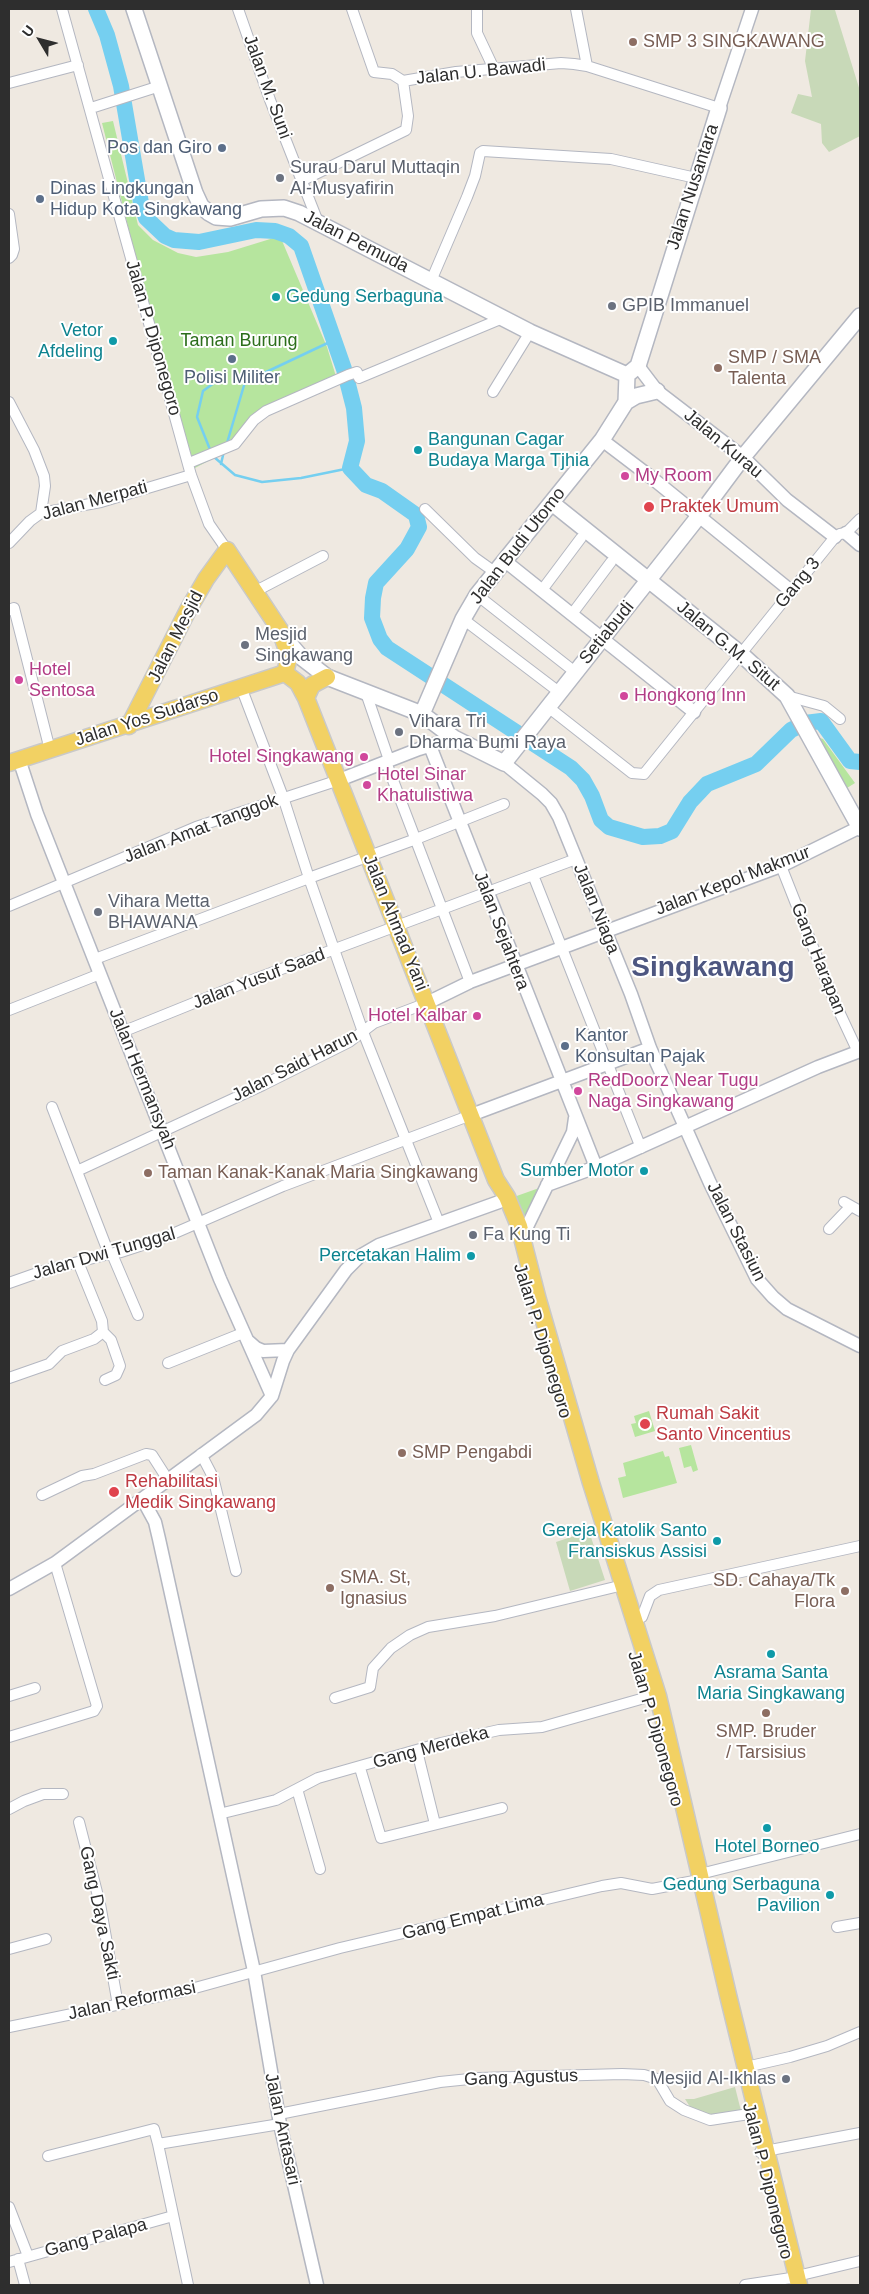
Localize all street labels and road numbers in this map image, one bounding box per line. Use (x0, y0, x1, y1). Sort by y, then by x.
street label: Jalan M. Suni (238, 32, 296, 142)
street label: Jalan U. Bawadi (415, 54, 547, 90)
street label: Jalan Nusantara (662, 121, 724, 253)
street label: Jalan Pemuda (300, 206, 412, 278)
street label: Jalan P. Diponegoro (120, 258, 186, 418)
street label: Jalan Kurau (679, 405, 767, 483)
street label: Jalan Merpati (40, 477, 150, 525)
street label: Jalan Budi Utomo (466, 483, 570, 609)
street label: Gang 3 (771, 553, 825, 613)
street label: Jalan Mesjid (144, 588, 208, 686)
street label: Setiabudi (575, 597, 639, 669)
street label: Jalan G.M. Situt (672, 597, 784, 695)
street label: Jalan Yos Sudarso (73, 685, 221, 751)
street label: Jalan Amat Tanggok (121, 790, 281, 868)
street label: Jalan Kepol Makmur (653, 842, 813, 920)
street label: Jalan Ahmad Yani (358, 852, 432, 994)
street label: Jalan Niaga (568, 861, 624, 957)
street label: Jalan Sejahtera (469, 869, 533, 993)
street label: Gang Harapan (786, 900, 850, 1018)
street label: Jalan Yusuf Saad (190, 944, 328, 1014)
street label: Jalan Hermansyah (104, 1005, 180, 1153)
street label: Jalan Said Harun (229, 1025, 361, 1107)
street label: Jalan Stasiun (702, 1179, 770, 1285)
street label: Jalan Dwi Tunggal (30, 1223, 178, 1285)
street label: Jalan P. Diponegoro (508, 1261, 576, 1421)
street label: Jalan P. Diponegoro (622, 1649, 688, 1809)
street label: Gang Merdeka (371, 1722, 491, 1774)
street label: Gang Daya Sakti (74, 1844, 124, 1982)
street label: Gang Empat Lima (400, 1889, 546, 1945)
street label: Jalan Reformasi (66, 1977, 198, 2025)
street label: Gang Agustus (464, 2065, 578, 2091)
street label: Jalan Antasari (260, 2071, 304, 2187)
street label: Jalan P. Diponegoro (737, 2100, 797, 2262)
street label: Gang Palapa (42, 2214, 150, 2262)

